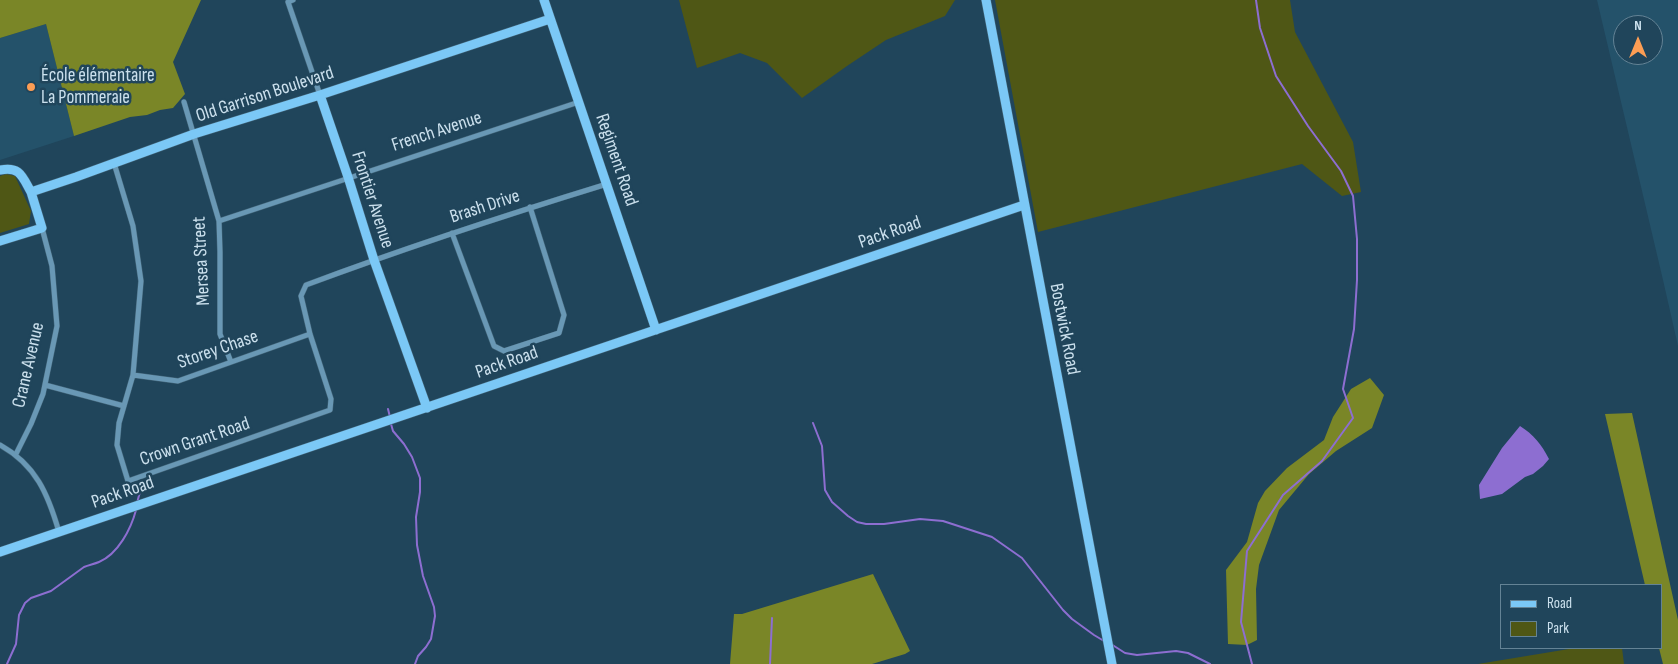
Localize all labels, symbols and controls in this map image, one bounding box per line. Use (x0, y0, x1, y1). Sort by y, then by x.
north arrow (1613, 15, 1663, 65)
text: N (1634, 17, 1642, 34)
street label: Old Garrison Boulevard (193, 62, 337, 128)
place label: École élémentaire La Pommeraie (41, 65, 155, 109)
marker: École élémentaire La Pommeraie (25, 81, 37, 93)
street label: French Avenue (389, 107, 485, 157)
street label: Regiment Road (590, 111, 642, 209)
street label: Frontier Avenue (346, 149, 398, 251)
street label: Brash Drive (447, 185, 523, 229)
street label: Pack Road (856, 212, 924, 254)
street label: Mersea Street (188, 216, 216, 306)
street label: Bostwick Road (1044, 281, 1084, 377)
street label: Crane Avenue (8, 320, 50, 410)
street label: Storey Chase (175, 326, 261, 374)
street label: Pack Road (473, 342, 541, 384)
street label: Crown Grant Road (137, 413, 253, 471)
street label: Pack Road (89, 472, 157, 514)
legend (1500, 584, 1663, 649)
text: Road (1547, 594, 1572, 613)
text: Park (1547, 619, 1569, 638)

